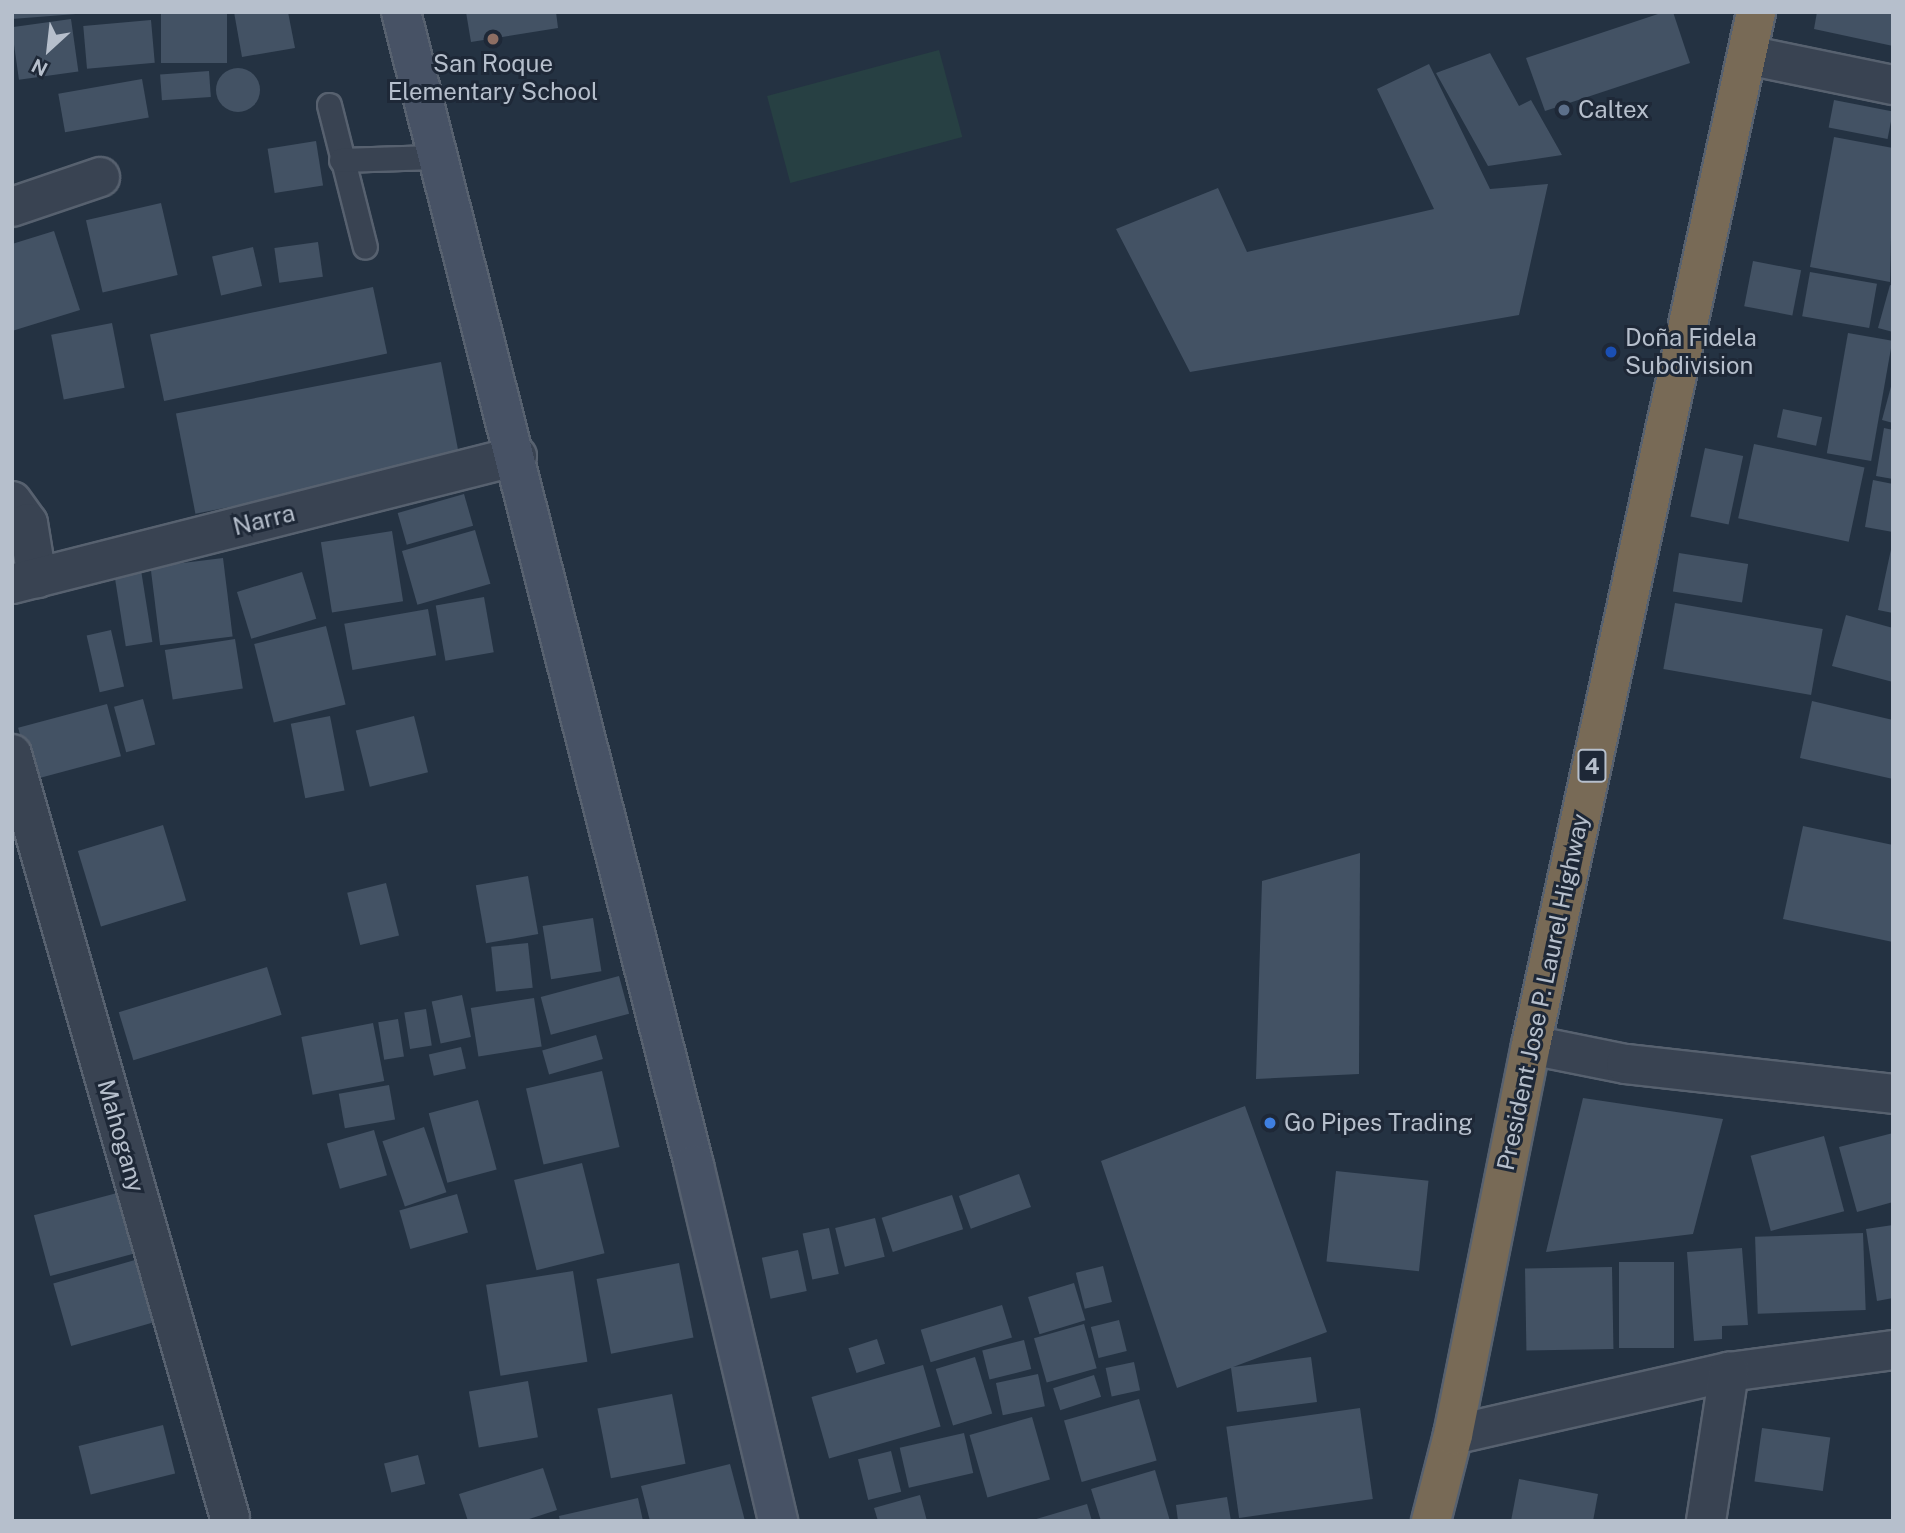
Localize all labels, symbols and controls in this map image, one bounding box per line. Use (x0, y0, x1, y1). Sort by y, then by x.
north arrow (14, 14, 84, 84)
marker: San Roque Elementary School (485, 31, 501, 47)
place label: San Roque Elementary School (388, 50, 598, 106)
text: N (28, 55, 51, 81)
place label: Caltex (1578, 96, 1649, 124)
marker: Caltex (1556, 102, 1572, 118)
place label: Doña Fidela Subdivision (1625, 324, 1757, 380)
marker: Doña Fidela Subdivision (1603, 344, 1619, 360)
street label: Narra (230, 498, 298, 542)
road number: 4 (1576, 746, 1608, 786)
street label: President Jose P. Laurel Highway (1491, 811, 1595, 1173)
street label: Mahogany (91, 1076, 151, 1196)
place label: Go Pipes Trading (1284, 1109, 1473, 1137)
marker: Go Pipes Trading (1262, 1115, 1278, 1131)

